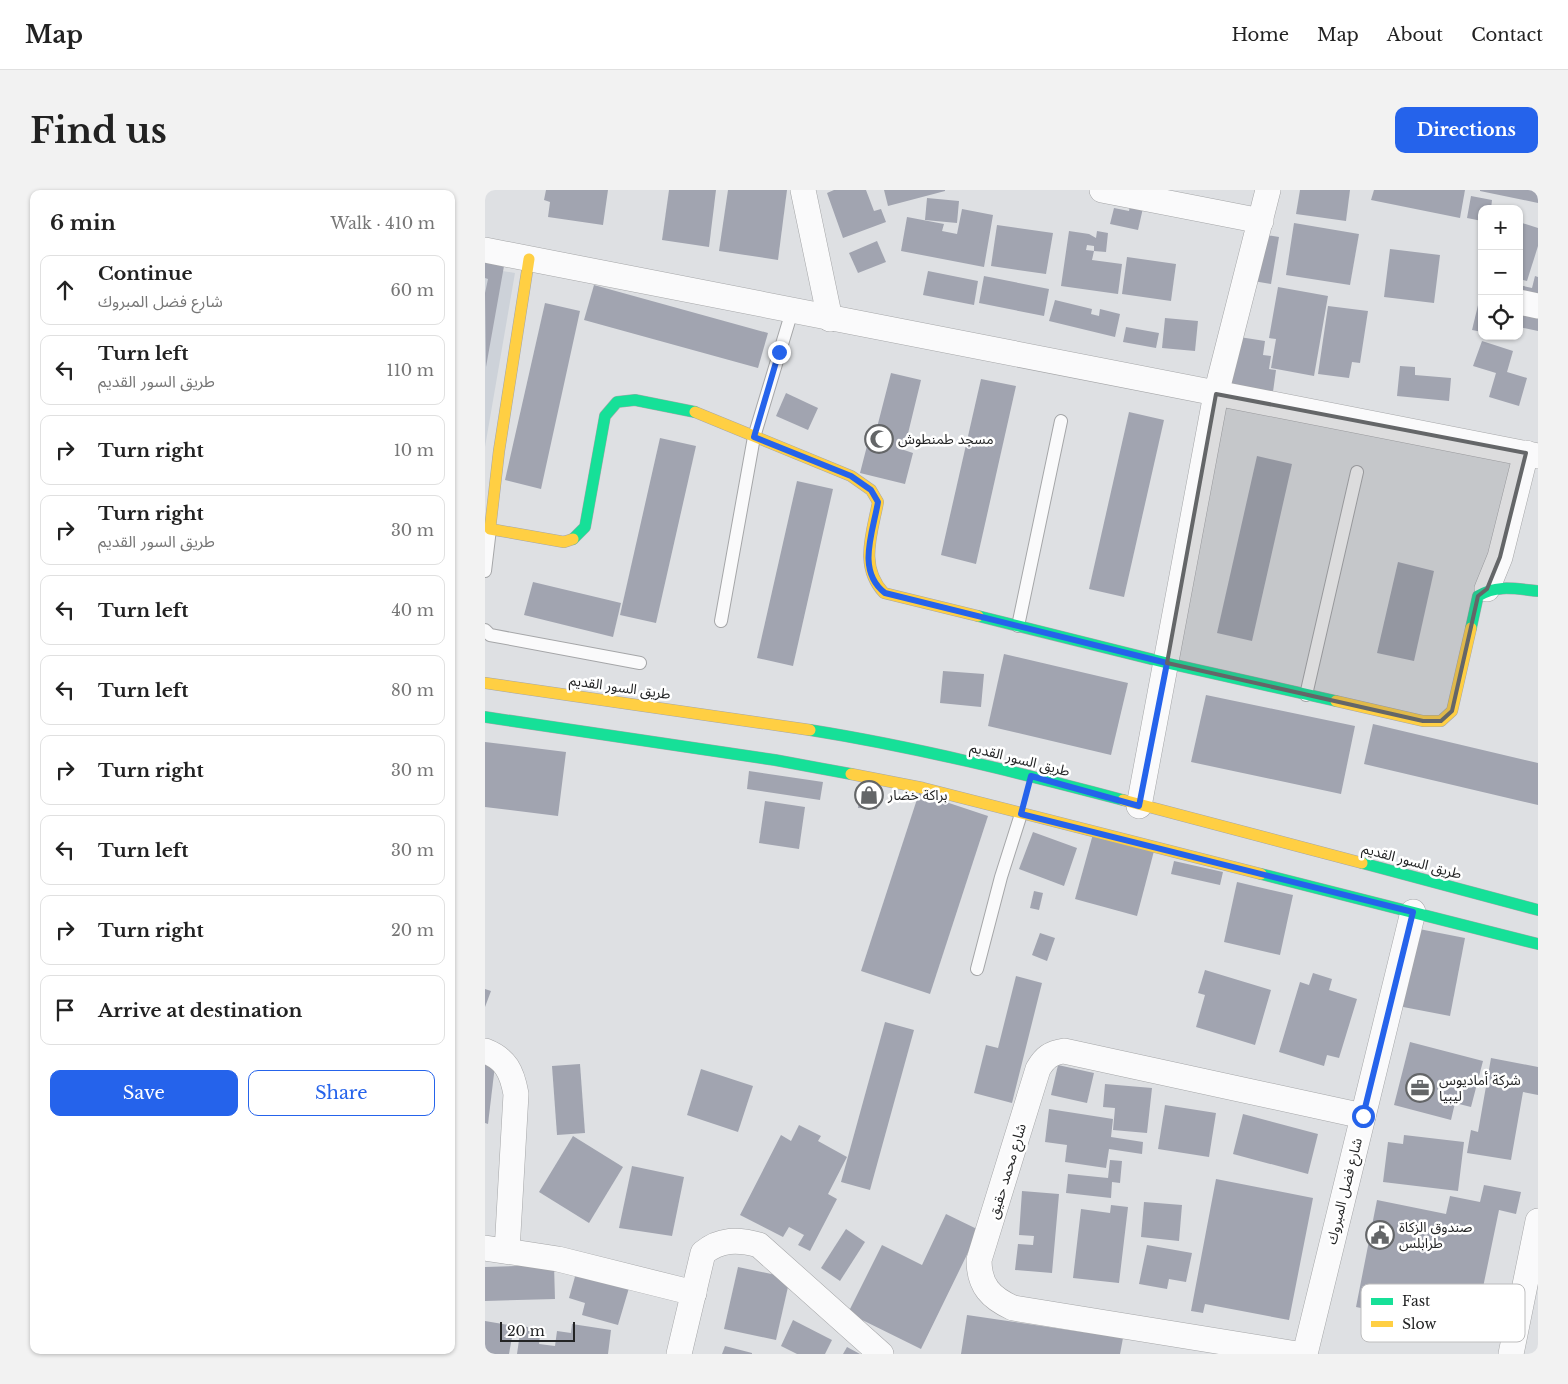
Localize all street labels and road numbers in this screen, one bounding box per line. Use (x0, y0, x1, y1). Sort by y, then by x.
street label: طريق السور القديم (568, 671, 672, 705)
street label: طريق السور القديم (968, 738, 1072, 782)
street label: طريق السور القديم (1360, 839, 1464, 885)
street label: شارع محمد حقيق (984, 1121, 1032, 1221)
street label: شارع فضل المبروك (1322, 1136, 1368, 1247)

